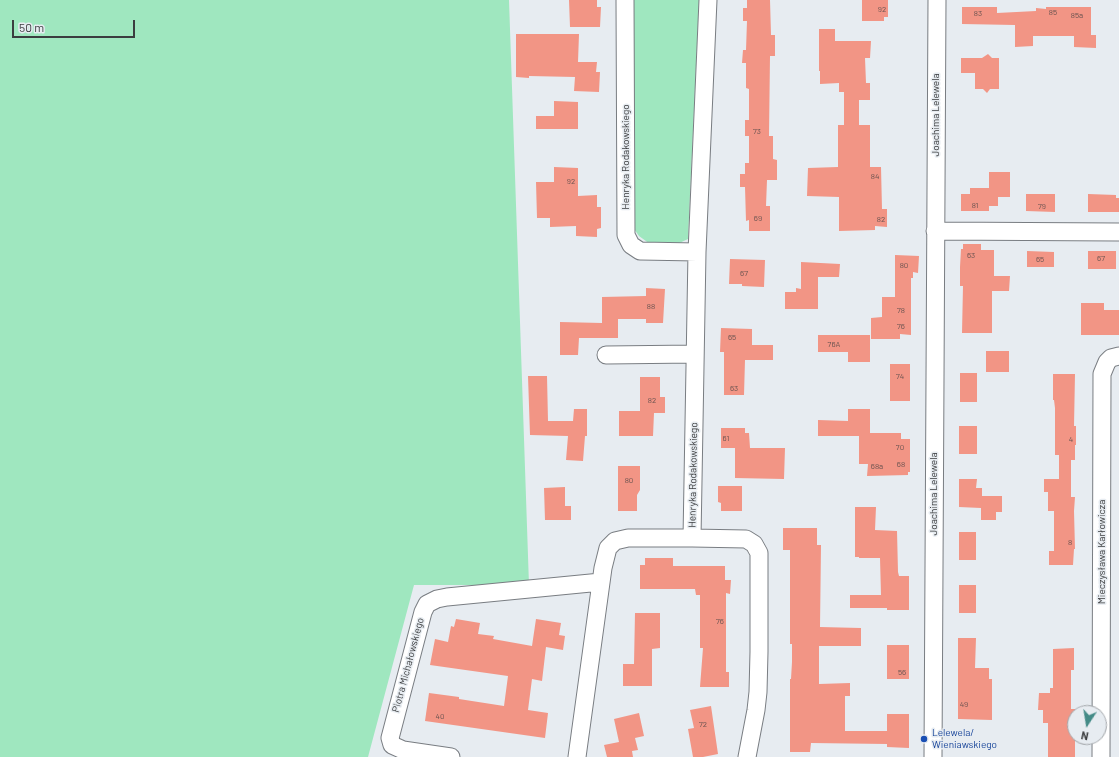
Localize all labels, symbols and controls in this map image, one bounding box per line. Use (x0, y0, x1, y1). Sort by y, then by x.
house number: 92 (878, 4, 886, 14)
house number: 85 (1049, 7, 1057, 17)
house number: 83 (974, 8, 982, 18)
house number: 85a (1071, 10, 1083, 20)
scale bar (14, 12, 137, 38)
text: 50 m (19, 20, 44, 34)
street label: Joachima Lelewela (930, 73, 942, 157)
street label: Henryka Rodakowskiego (620, 104, 632, 210)
house number: 73 (753, 126, 761, 136)
house number: 84 (871, 171, 879, 181)
house number: 92 (567, 176, 575, 186)
house number: 81 (972, 200, 978, 210)
house number: 79 (1038, 201, 1046, 211)
house number: 69 (754, 213, 762, 223)
house number: 82 (877, 214, 885, 224)
house number: 63 (967, 250, 975, 260)
house number: 67 (1097, 253, 1105, 263)
house number: 65 (1036, 254, 1044, 264)
house number: 80 (900, 260, 908, 270)
house number: 67 (740, 268, 748, 278)
house number: 88 (647, 301, 655, 311)
house number: 78 (897, 305, 905, 315)
house number: 76 (897, 321, 905, 331)
house number: 65 (728, 332, 736, 342)
house number: 76A (828, 339, 840, 349)
house number: 74 (896, 371, 904, 381)
house number: 63 (730, 383, 738, 393)
house number: 82 (648, 395, 656, 405)
street label: Henryka Rodakowskiego (686, 422, 700, 528)
house number: 61 (723, 433, 729, 443)
house number: 4 (1069, 434, 1073, 444)
house number: 70 (896, 442, 904, 452)
street label: Joachima Lelewela (928, 452, 940, 536)
house number: 68 (897, 459, 905, 469)
house number: 68a (871, 461, 883, 471)
house number: 80 (625, 475, 633, 485)
street label: Mieczysława Karłowicza (1096, 500, 1108, 604)
house number: 8 (1068, 537, 1072, 547)
street label: Piotra Michałowskiego (390, 616, 426, 714)
house number: 76 (716, 616, 724, 626)
house number: 56 (898, 667, 906, 677)
house number: 49 (960, 699, 968, 709)
north arrow (1067, 705, 1107, 745)
house number: 40 (436, 711, 444, 721)
house number: 72 (699, 719, 707, 729)
place label: Lelewela/ Wieniawskiego (932, 727, 997, 750)
text: N (1080, 729, 1090, 743)
marker: Lelewela/ Wieniawskiego (919, 734, 929, 744)

